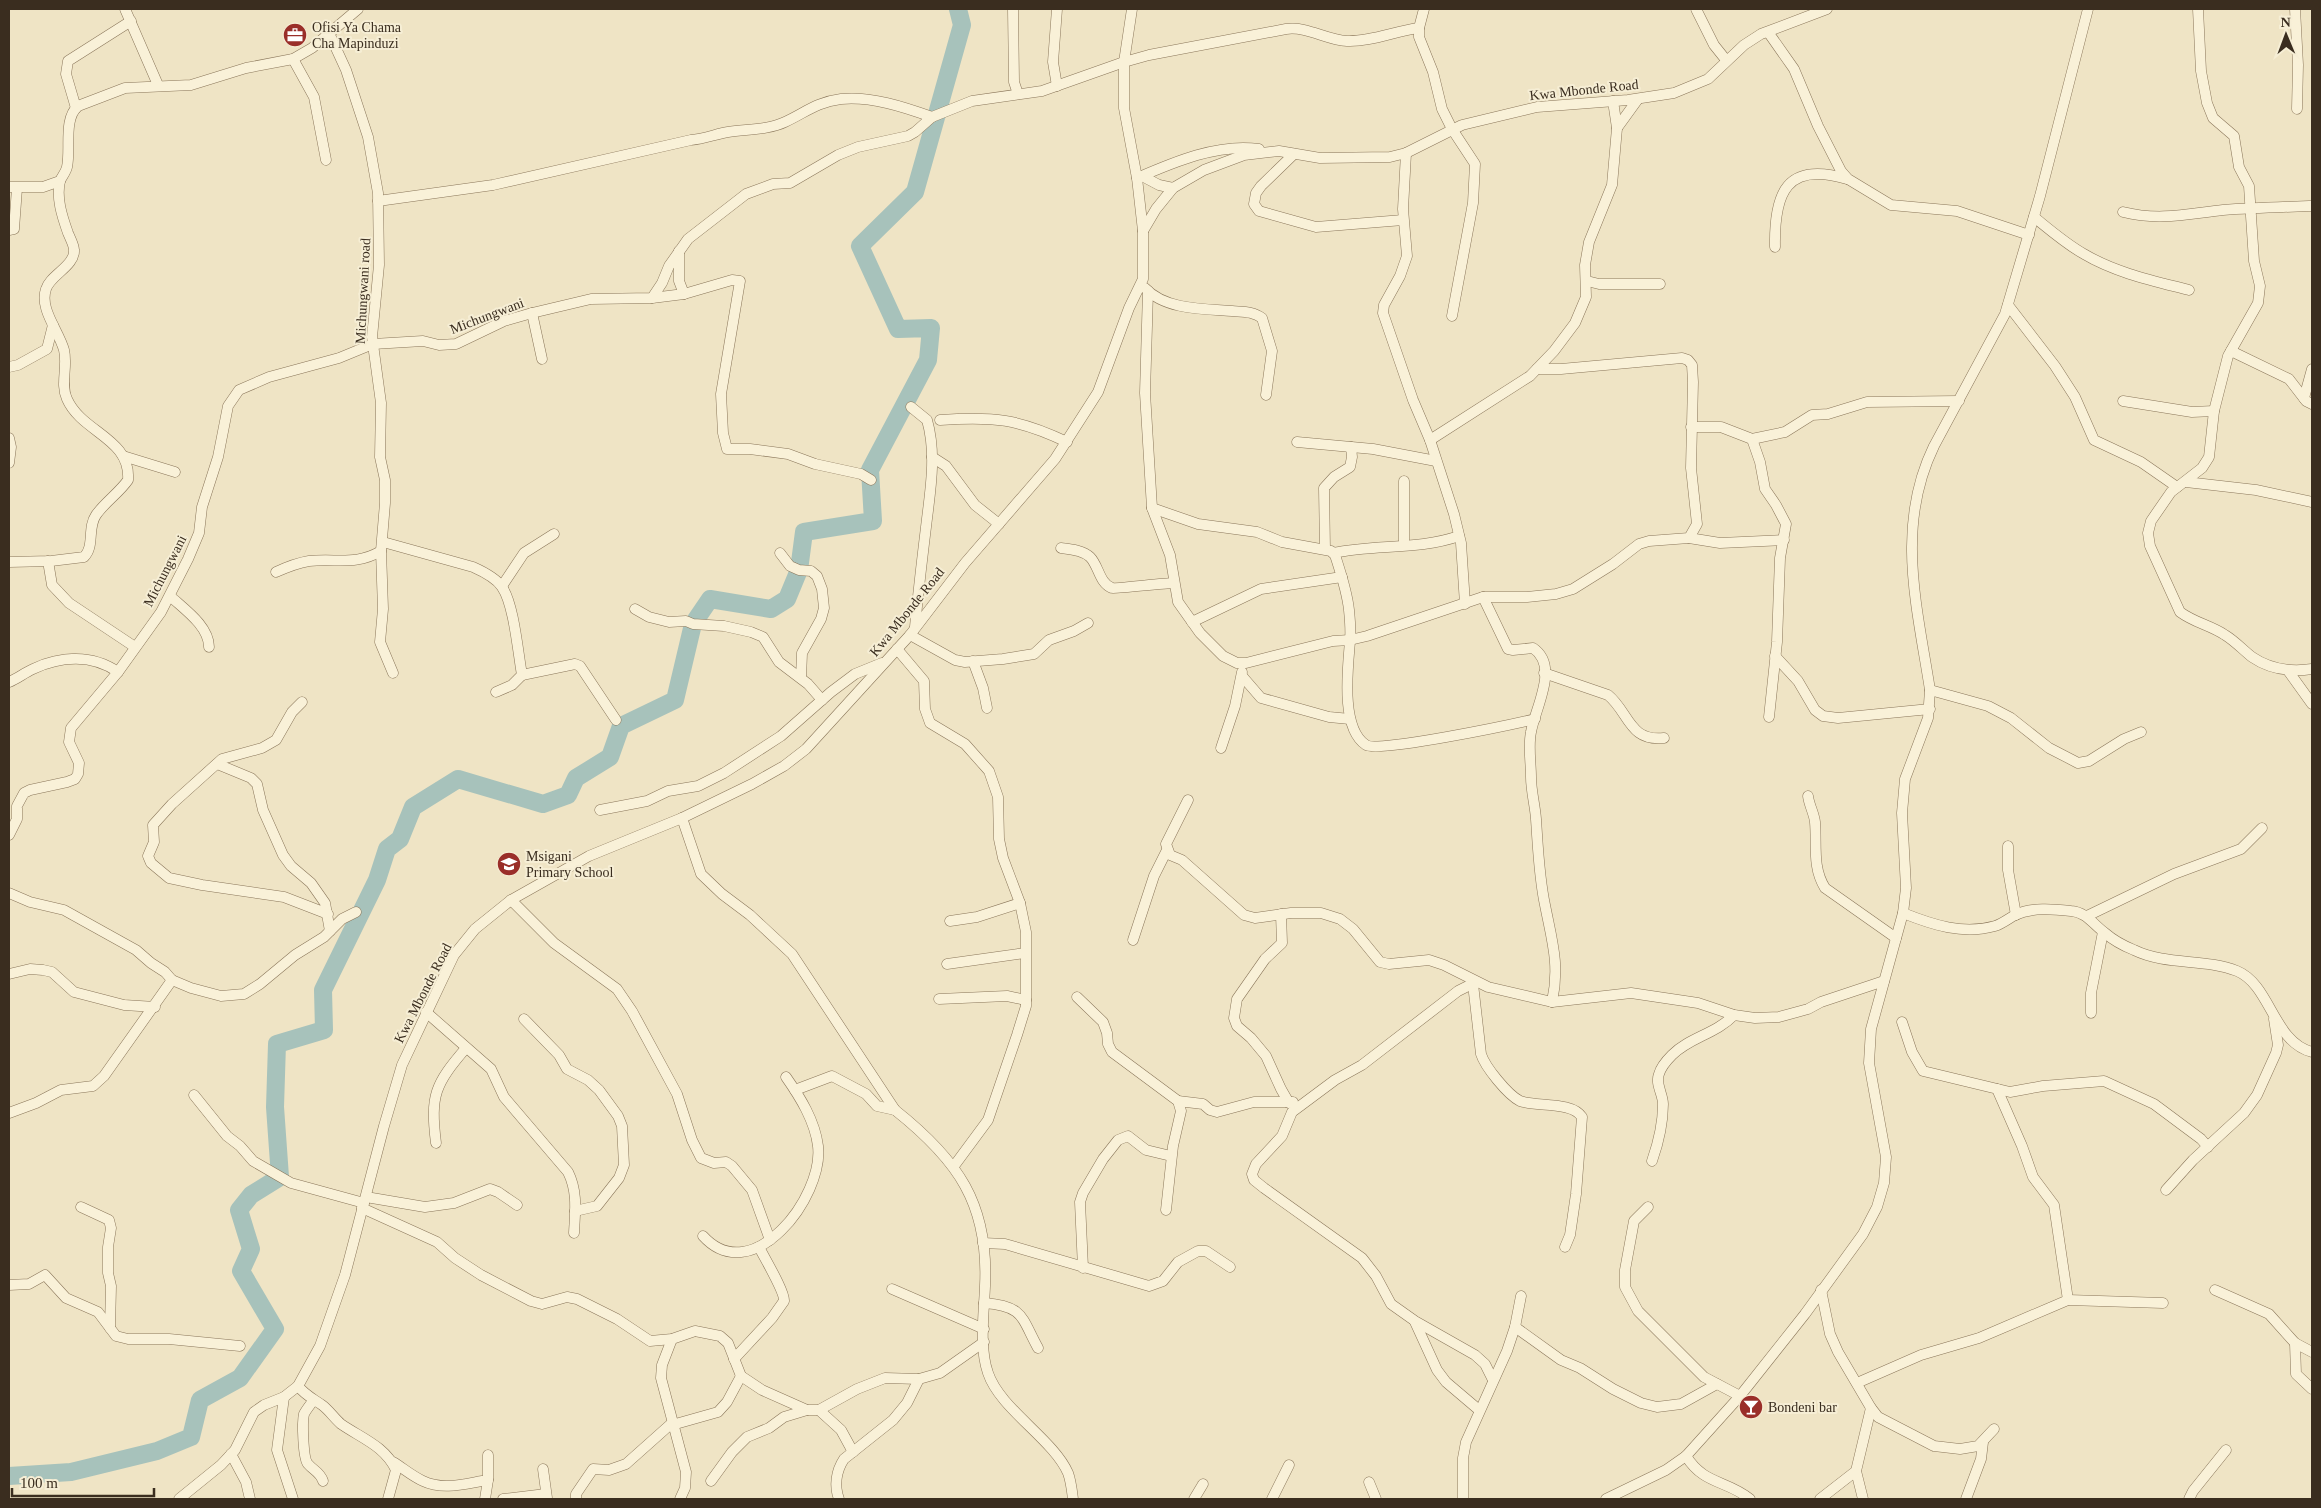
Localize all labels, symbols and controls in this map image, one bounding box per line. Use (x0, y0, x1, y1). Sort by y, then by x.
north arrow (2261, 10, 2311, 60)
text: N (2281, 15, 2291, 30)
place label: Ofisi Ya Chama Cha Mapinduzi (312, 20, 402, 51)
office icon: Ofisi Ya Chama Cha Mapinduzi (282, 22, 308, 48)
street label: Kwa Mbonde Road (1529, 77, 1639, 103)
street label: Michungwani road (353, 238, 373, 344)
street label: Michungwani (448, 295, 526, 337)
street label: Michungwani (141, 533, 189, 609)
street label: Kwa Mbonde Road (867, 565, 947, 659)
place label: Msigani Primary School (526, 849, 614, 880)
school or university icon: Msigani Primary School (496, 851, 522, 877)
street label: Kwa Mbonde Road (391, 941, 455, 1045)
bar icon: Bondeni bar (1738, 1394, 1764, 1420)
place label: Bondeni bar (1768, 1400, 1837, 1415)
scale bar (12, 1466, 155, 1498)
text: 100 m (20, 1475, 58, 1491)

